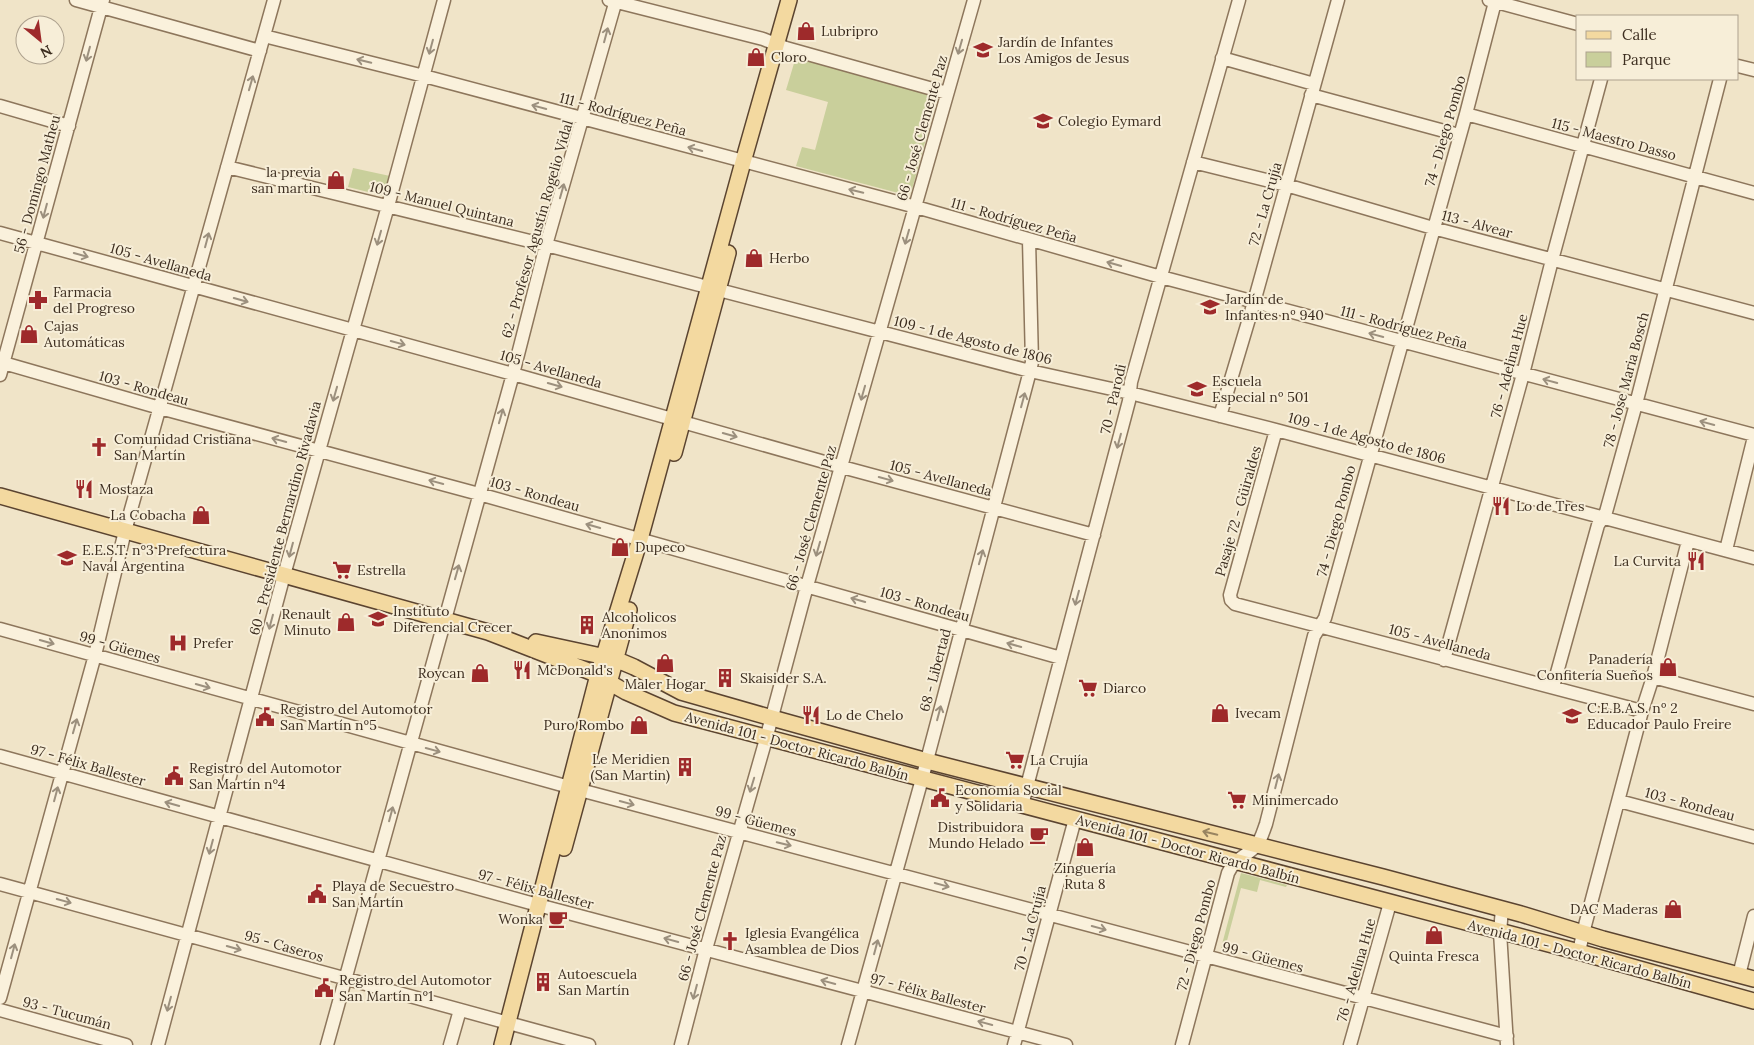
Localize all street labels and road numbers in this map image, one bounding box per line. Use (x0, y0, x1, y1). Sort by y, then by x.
street label: 66 - José Clemente Paz (893, 53, 951, 203)
street label: 74 - Diego Pombo (1421, 73, 1469, 189)
street label: 111 - Rodríguez Peña (557, 88, 689, 140)
street label: 56 - Domingo Matheu (10, 113, 64, 255)
street label: 115 - Maestro Dasso (1550, 114, 1678, 164)
street label: 62 - Profesor Agustín Rogelio Vidal (497, 118, 577, 340)
street label: 72 - La Crujía (1244, 160, 1286, 248)
street label: 109 - Manuel Quintana (368, 177, 516, 231)
street label: 111 - Rodríguez Peña (949, 193, 1079, 247)
street label: 113 - Alvear (1440, 206, 1514, 242)
street label: 105 - Avellaneda (108, 239, 214, 285)
street label: 111 - Rodríguez Peña (1338, 301, 1470, 353)
street label: 78 - Jose Maria Bosch (1599, 310, 1653, 450)
street label: 76 - Adelina Hue (1486, 311, 1532, 420)
street label: 109 - 1 de Agosto de 1806 (892, 312, 1054, 368)
street label: 105 - Avellaneda (498, 346, 604, 392)
street label: 70 - Parodi (1096, 362, 1130, 436)
street label: 103 - Rondeau (97, 367, 191, 409)
street label: 60 - Presidente Bernardino Rivadavia (245, 399, 325, 637)
street label: 109 - 1 de Agosto de 1806 (1286, 408, 1448, 468)
street label: 66 - José Clemente Paz (782, 443, 840, 593)
street label: Pasaje 72 - Güiraldes (1211, 444, 1265, 578)
street label: 105 - Avellaneda (888, 456, 994, 500)
street label: 74 - Diego Pombo (1312, 463, 1360, 579)
street label: 103 - Rondeau (488, 473, 582, 515)
street label: 103 - Rondeau (878, 583, 972, 625)
street label: 105 - Avellaneda (1387, 620, 1493, 664)
street label: 99 - Güemes (77, 627, 163, 667)
street label: 68 - Libertad (915, 627, 955, 713)
street label: Avenida 101 - Doctor Ricardo Balbín (682, 707, 911, 785)
street label: 97 - Félix Ballester (28, 740, 148, 790)
street label: 103 - Rondeau (1643, 783, 1737, 825)
street label: 99 - Güemes (713, 801, 799, 841)
street label: Avenida 101 - Doctor Ricardo Balbín (1073, 810, 1302, 888)
street label: 66 - José Clemente Paz (674, 833, 730, 983)
street label: 97 - Félix Ballester (476, 865, 596, 913)
street label: 72 - Diego Pombo (1172, 877, 1220, 993)
street label: 70 - La Crujía (1010, 883, 1050, 973)
street label: Avenida 101 - Doctor Ricardo Balbín (1465, 915, 1694, 993)
street label: 76 - Adelina Hue (1333, 916, 1380, 1024)
street label: 95 - Caseros (242, 926, 326, 966)
street label: 99 - Güemes (1220, 937, 1306, 977)
street label: 97 - Félix Ballester (868, 969, 988, 1017)
street label: 93 - Tucumán (21, 992, 114, 1034)

